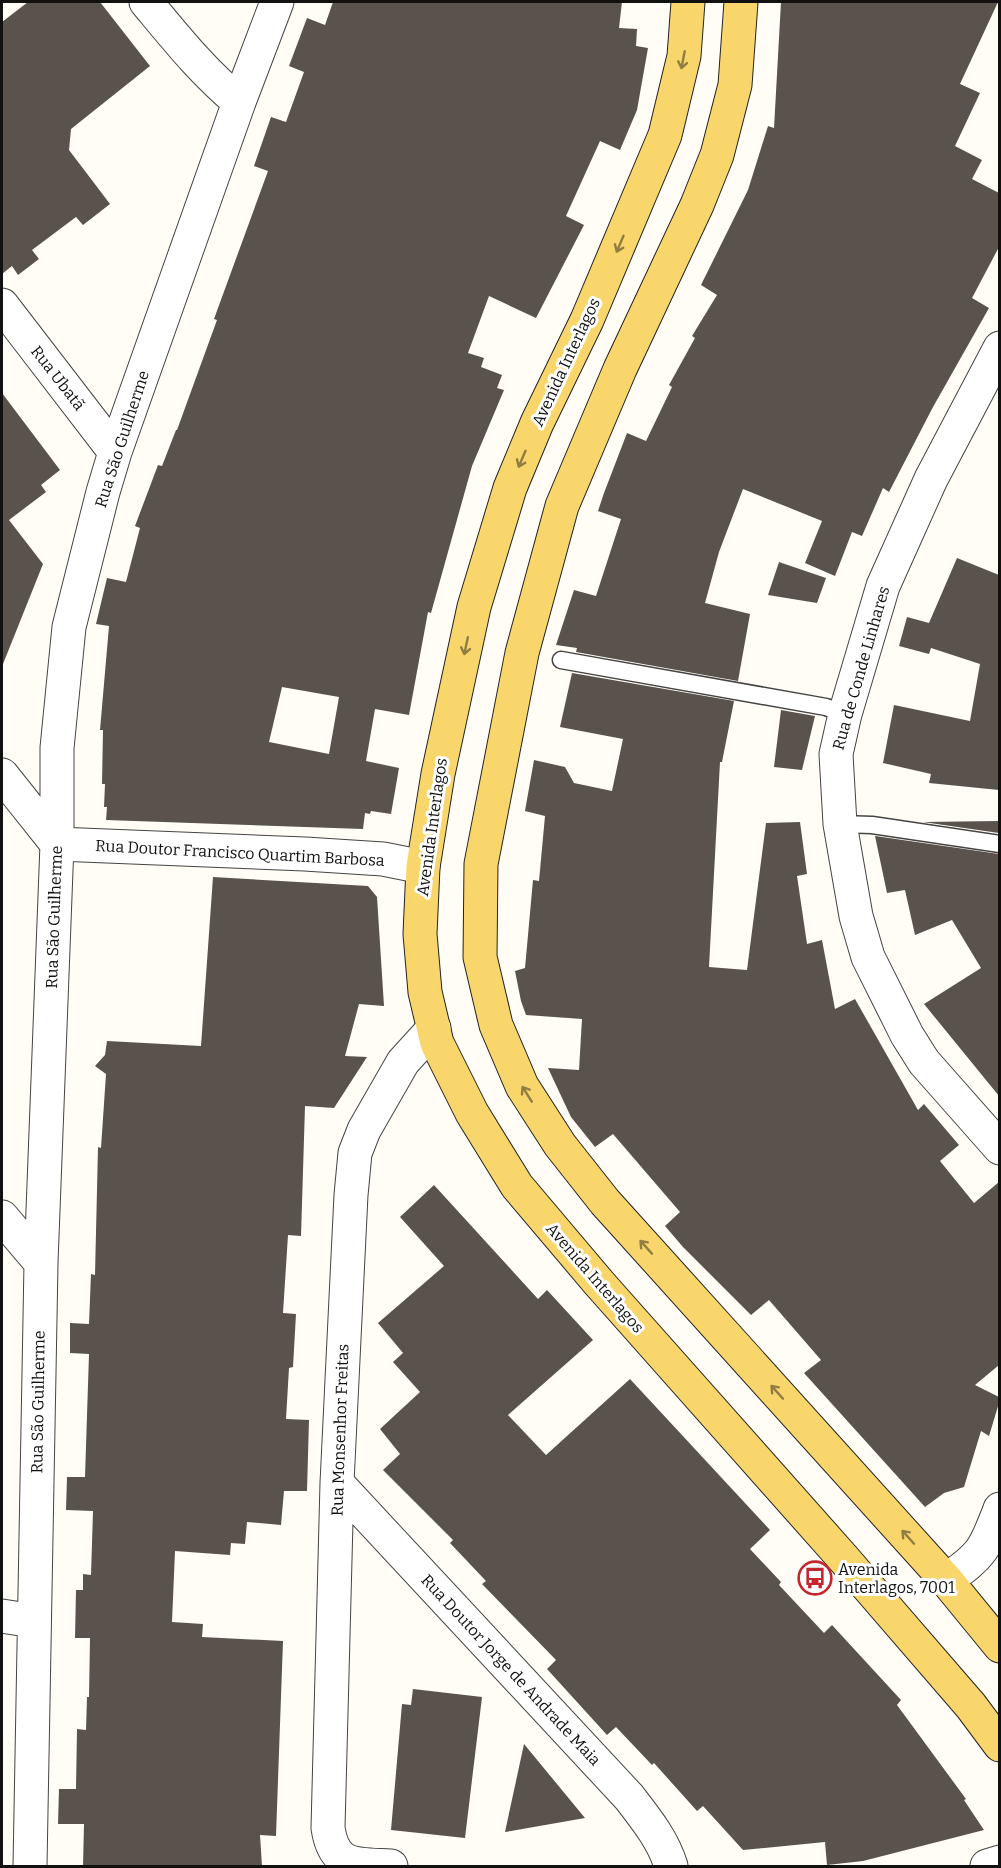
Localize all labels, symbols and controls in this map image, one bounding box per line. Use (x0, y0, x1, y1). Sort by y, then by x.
one-way arrow (677, 49, 688, 69)
one-way arrow (614, 234, 625, 252)
street label: Avenida Interlagos (528, 295, 604, 429)
street label: Rua Ubatã (27, 342, 89, 414)
street label: Rua São Guilherme (91, 368, 153, 510)
one-way arrow (516, 450, 527, 468)
street label: Rua de Conde Linhares (829, 584, 893, 752)
one-way arrow (460, 636, 471, 655)
street label: Avenida Interlagos (413, 757, 451, 897)
street label: Rua Doutor Francisco Quartim Barbosa (95, 836, 385, 870)
street label: Rua São Guilherme (42, 845, 66, 989)
one-way arrow (521, 1086, 533, 1103)
street label: Avenida Interlagos (542, 1219, 648, 1337)
one-way arrow (639, 1240, 654, 1255)
street label: Rua São Guilherme (27, 1330, 49, 1474)
street label: Rua Monsenhor Freitas (327, 1344, 353, 1516)
one-way arrow (770, 1385, 784, 1400)
one-way arrow (901, 1530, 915, 1545)
bus stop icon: Avenida Interlagos, 7001 (797, 1560, 833, 1596)
place label: Avenida Interlagos, 7001 (838, 1560, 955, 1597)
street label: Rua Doutor Jorge de Andrade Maia (417, 1571, 605, 1770)

